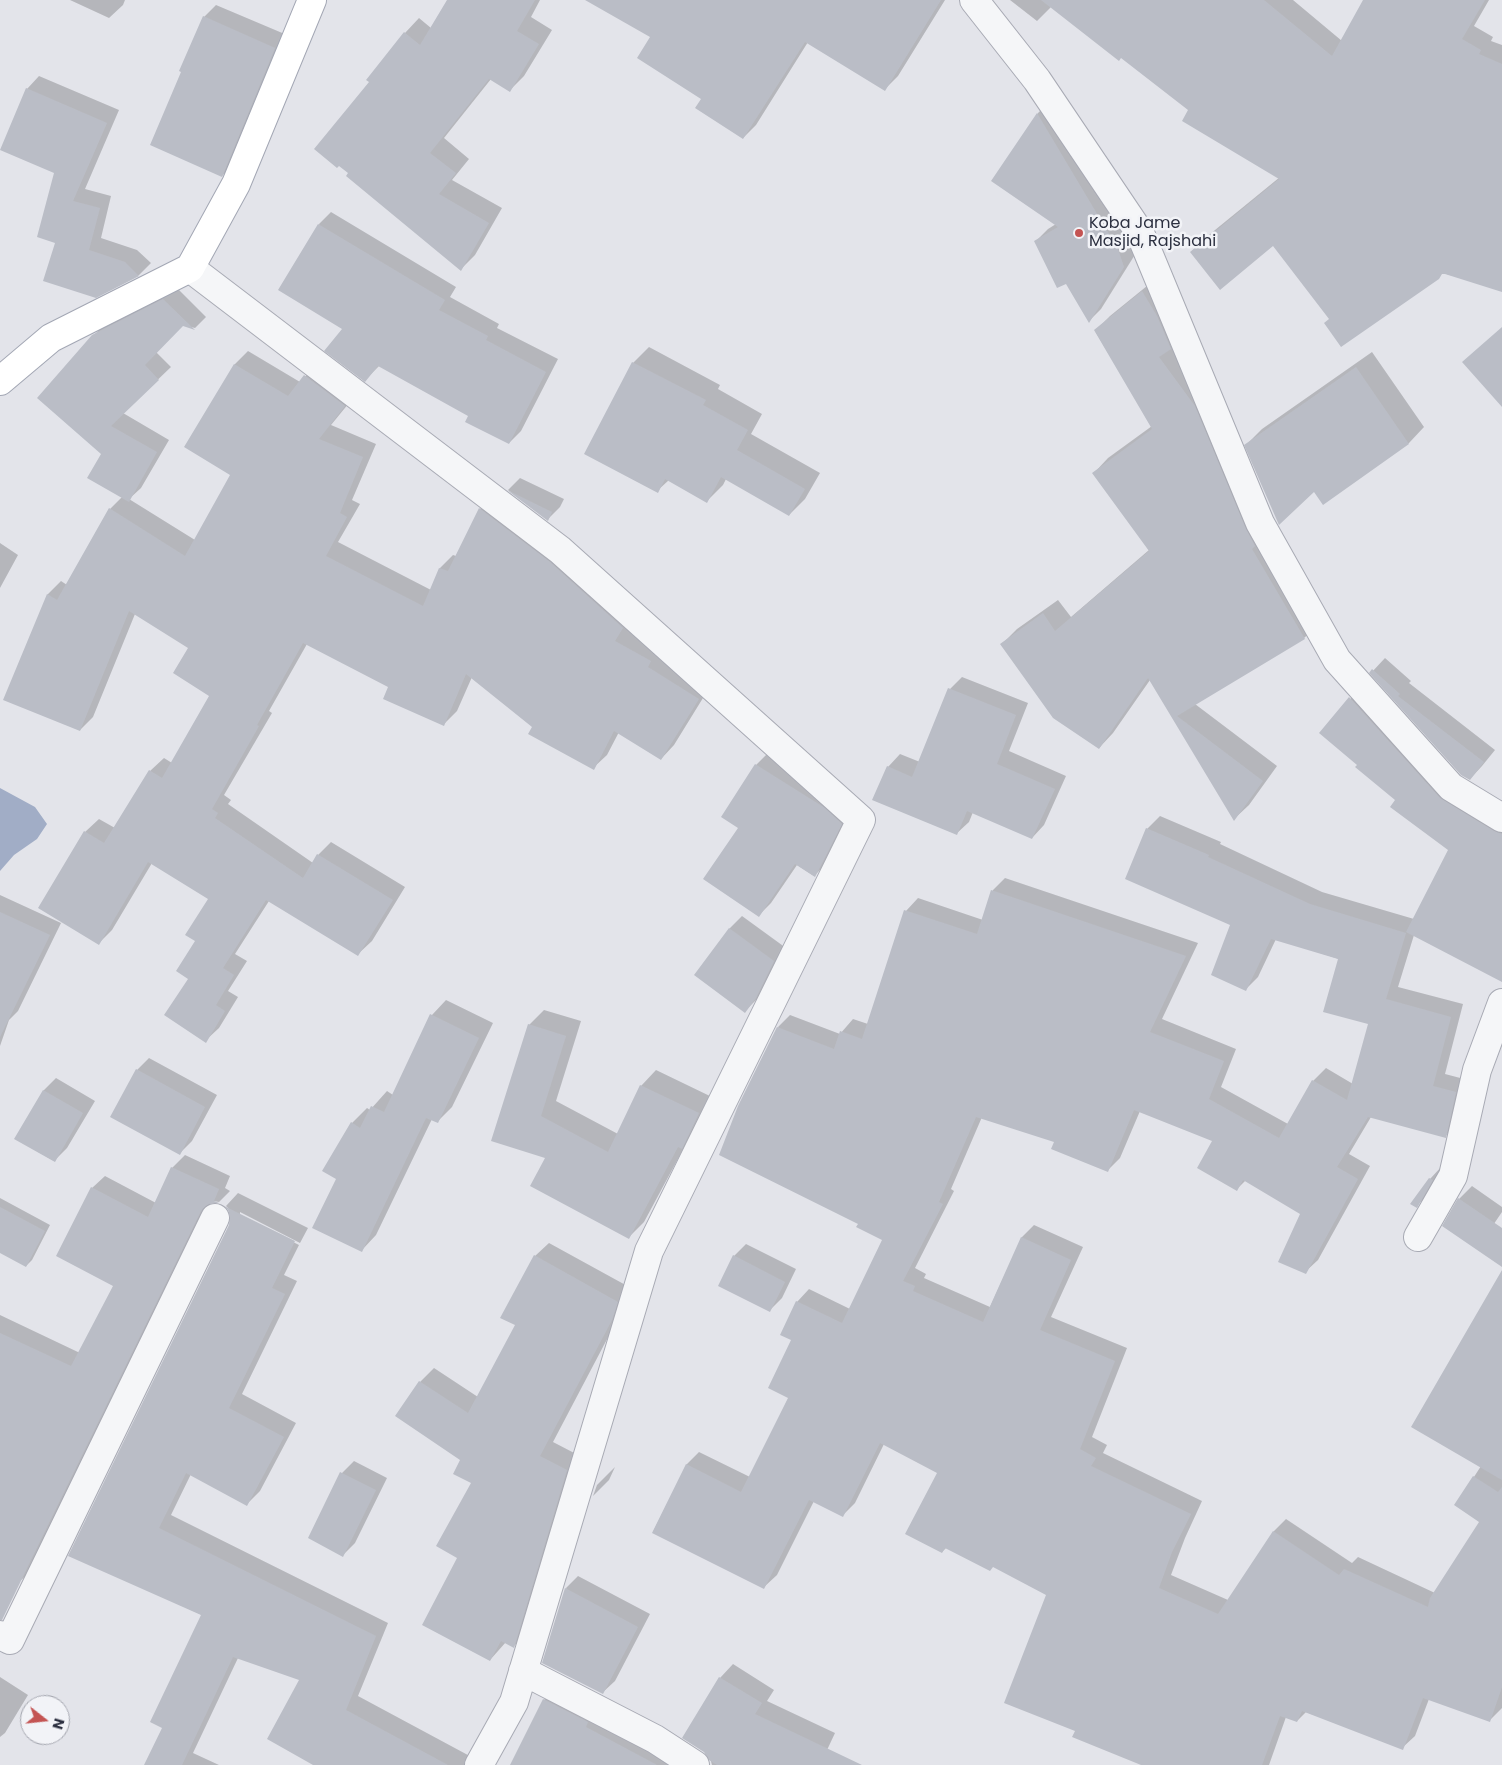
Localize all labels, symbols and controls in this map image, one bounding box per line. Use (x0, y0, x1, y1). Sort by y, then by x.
place label: Koba Jame Masjid, Rajshahi (1089, 214, 1216, 252)
marker: Koba Jame Masjid, Rajshahi (1073, 227, 1085, 239)
north arrow (20, 1695, 70, 1745)
text: N (47, 1716, 70, 1732)

